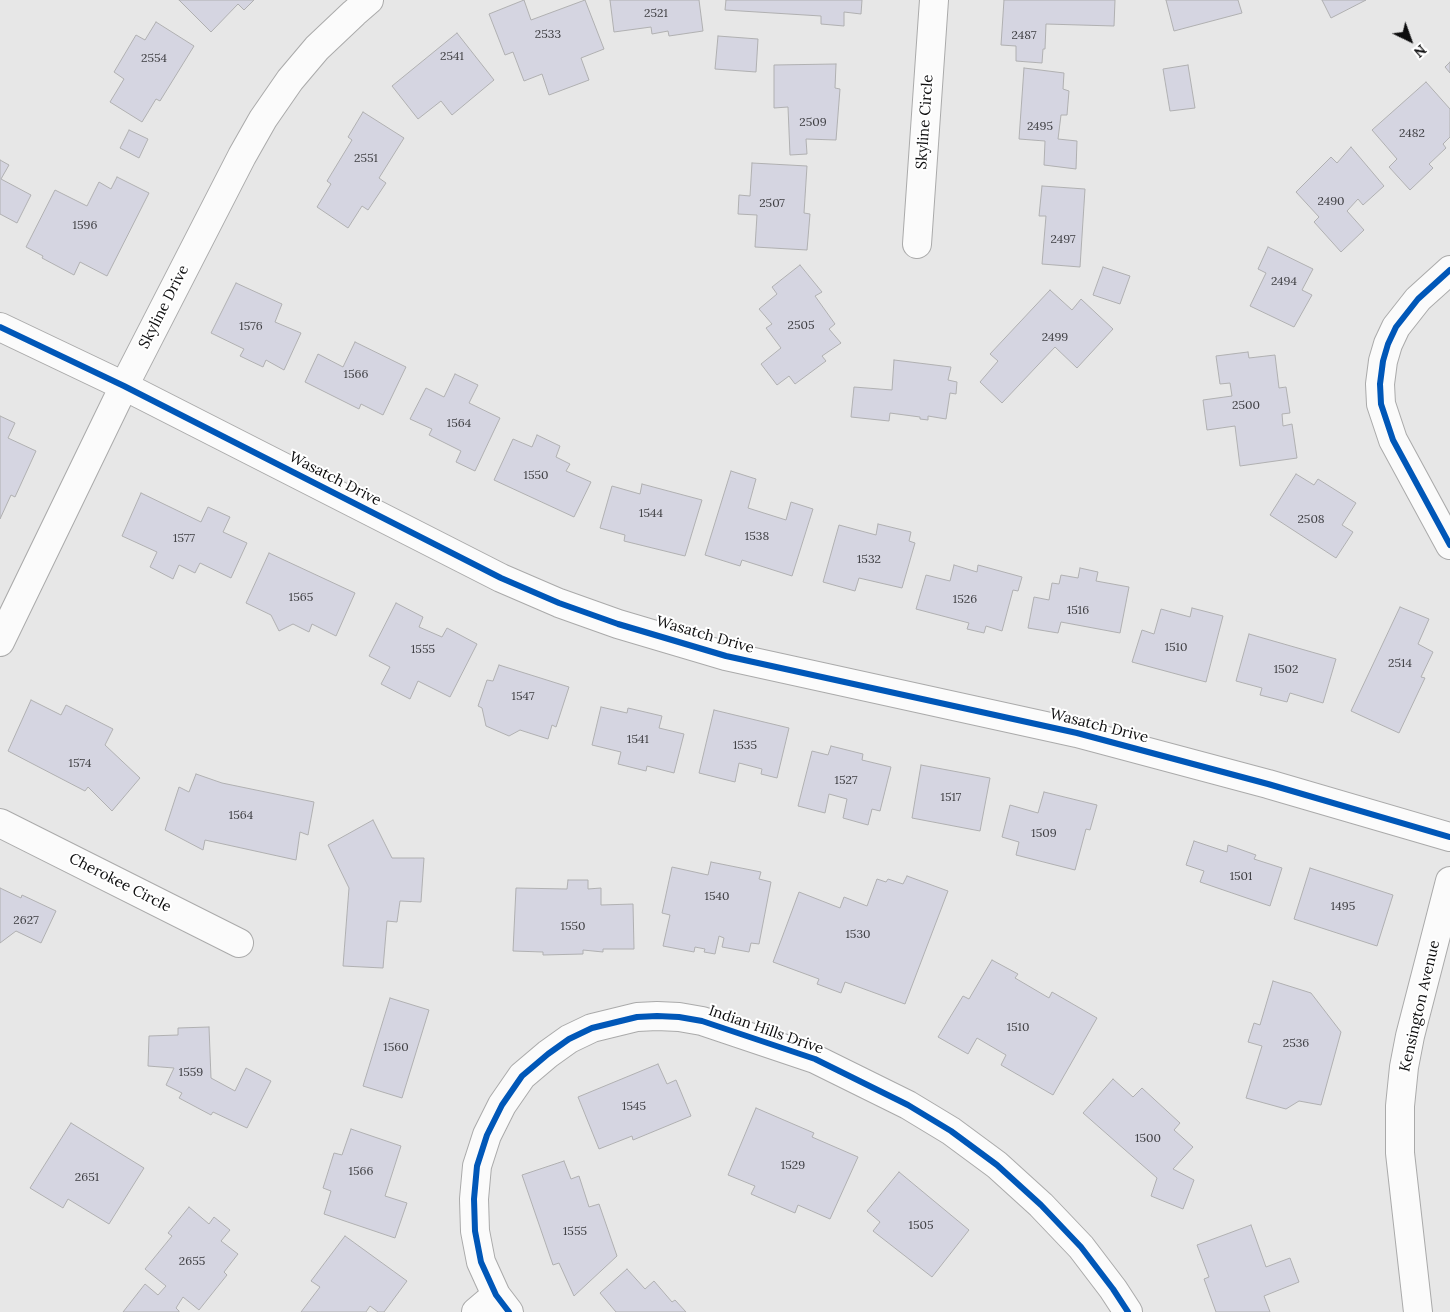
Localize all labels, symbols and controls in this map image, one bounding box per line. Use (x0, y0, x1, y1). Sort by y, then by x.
house number: 2521 (644, 7, 668, 21)
north arrow (1385, 15, 1435, 65)
house number: 2533 (535, 28, 561, 42)
house number: 2487 (1012, 29, 1036, 43)
text: N (1410, 41, 1430, 61)
house number: 2541 (440, 50, 464, 64)
house number: 2554 (141, 52, 167, 66)
street label: Skyline Circle (913, 74, 937, 170)
house number: 2509 (799, 116, 827, 130)
house number: 2495 (1027, 120, 1053, 134)
house number: 2482 (1399, 127, 1425, 141)
house number: 2551 (354, 152, 378, 166)
house number: 2490 (1317, 195, 1345, 209)
house number: 2507 (759, 197, 785, 211)
house number: 1596 (73, 219, 97, 233)
house number: 2497 (1051, 233, 1075, 247)
street label: Skyline Drive (135, 262, 193, 352)
house number: 2494 (1271, 275, 1297, 289)
house number: 2505 (788, 319, 814, 333)
house number: 1576 (239, 320, 263, 334)
house number: 2499 (1042, 331, 1068, 345)
house number: 1566 (344, 368, 368, 382)
house number: 2500 (1232, 399, 1260, 413)
house number: 1564 (447, 417, 471, 431)
street label: Wasatch Drive (286, 448, 384, 510)
house number: 1550 (524, 469, 548, 483)
house number: 1544 (639, 507, 663, 521)
house number: 2508 (1297, 513, 1325, 527)
house number: 1538 (745, 530, 769, 544)
house number: 1577 (173, 532, 195, 546)
house number: 1532 (857, 553, 881, 567)
house number: 1565 (289, 591, 313, 605)
house number: 1526 (953, 593, 977, 607)
house number: 1516 (1067, 604, 1089, 618)
street label: Wasatch Drive (654, 612, 756, 658)
house number: 1510 (1165, 641, 1187, 655)
house number: 1555 (411, 643, 435, 657)
house number: 2514 (1388, 657, 1412, 671)
house number: 1502 (1274, 663, 1298, 677)
house number: 1547 (512, 690, 534, 704)
street label: Wasatch Drive (1048, 705, 1150, 747)
house number: 1541 (627, 733, 649, 747)
house number: 1535 (733, 739, 757, 753)
house number: 1574 (69, 757, 91, 771)
house number: 1527 (835, 774, 857, 788)
house number: 1517 (941, 791, 961, 805)
house number: 1564 (229, 809, 253, 823)
house number: 1509 (1031, 827, 1057, 841)
street label: Cherokee Circle (66, 850, 174, 916)
house number: 1501 (1230, 870, 1252, 884)
house number: 1540 (705, 890, 729, 904)
house number: 1495 (1331, 900, 1355, 914)
house number: 2627 (13, 914, 39, 928)
house number: 1550 (561, 920, 585, 934)
house number: 1530 (845, 928, 871, 942)
street label: Kensington Avenue (1396, 939, 1444, 1073)
street label: Indian Hills Drive (706, 1002, 826, 1058)
house number: 1510 (1007, 1021, 1029, 1035)
house number: 2536 (1283, 1037, 1309, 1051)
house number: 1560 (383, 1041, 409, 1055)
house number: 1559 (179, 1066, 203, 1080)
house number: 1545 (622, 1100, 646, 1114)
house number: 1500 (1135, 1132, 1161, 1146)
house number: 1529 (781, 1159, 805, 1173)
house number: 1566 (349, 1165, 373, 1179)
house number: 2651 (75, 1171, 99, 1185)
house number: 1505 (909, 1219, 933, 1233)
house number: 1555 (563, 1225, 587, 1239)
house number: 2655 (179, 1255, 205, 1269)

